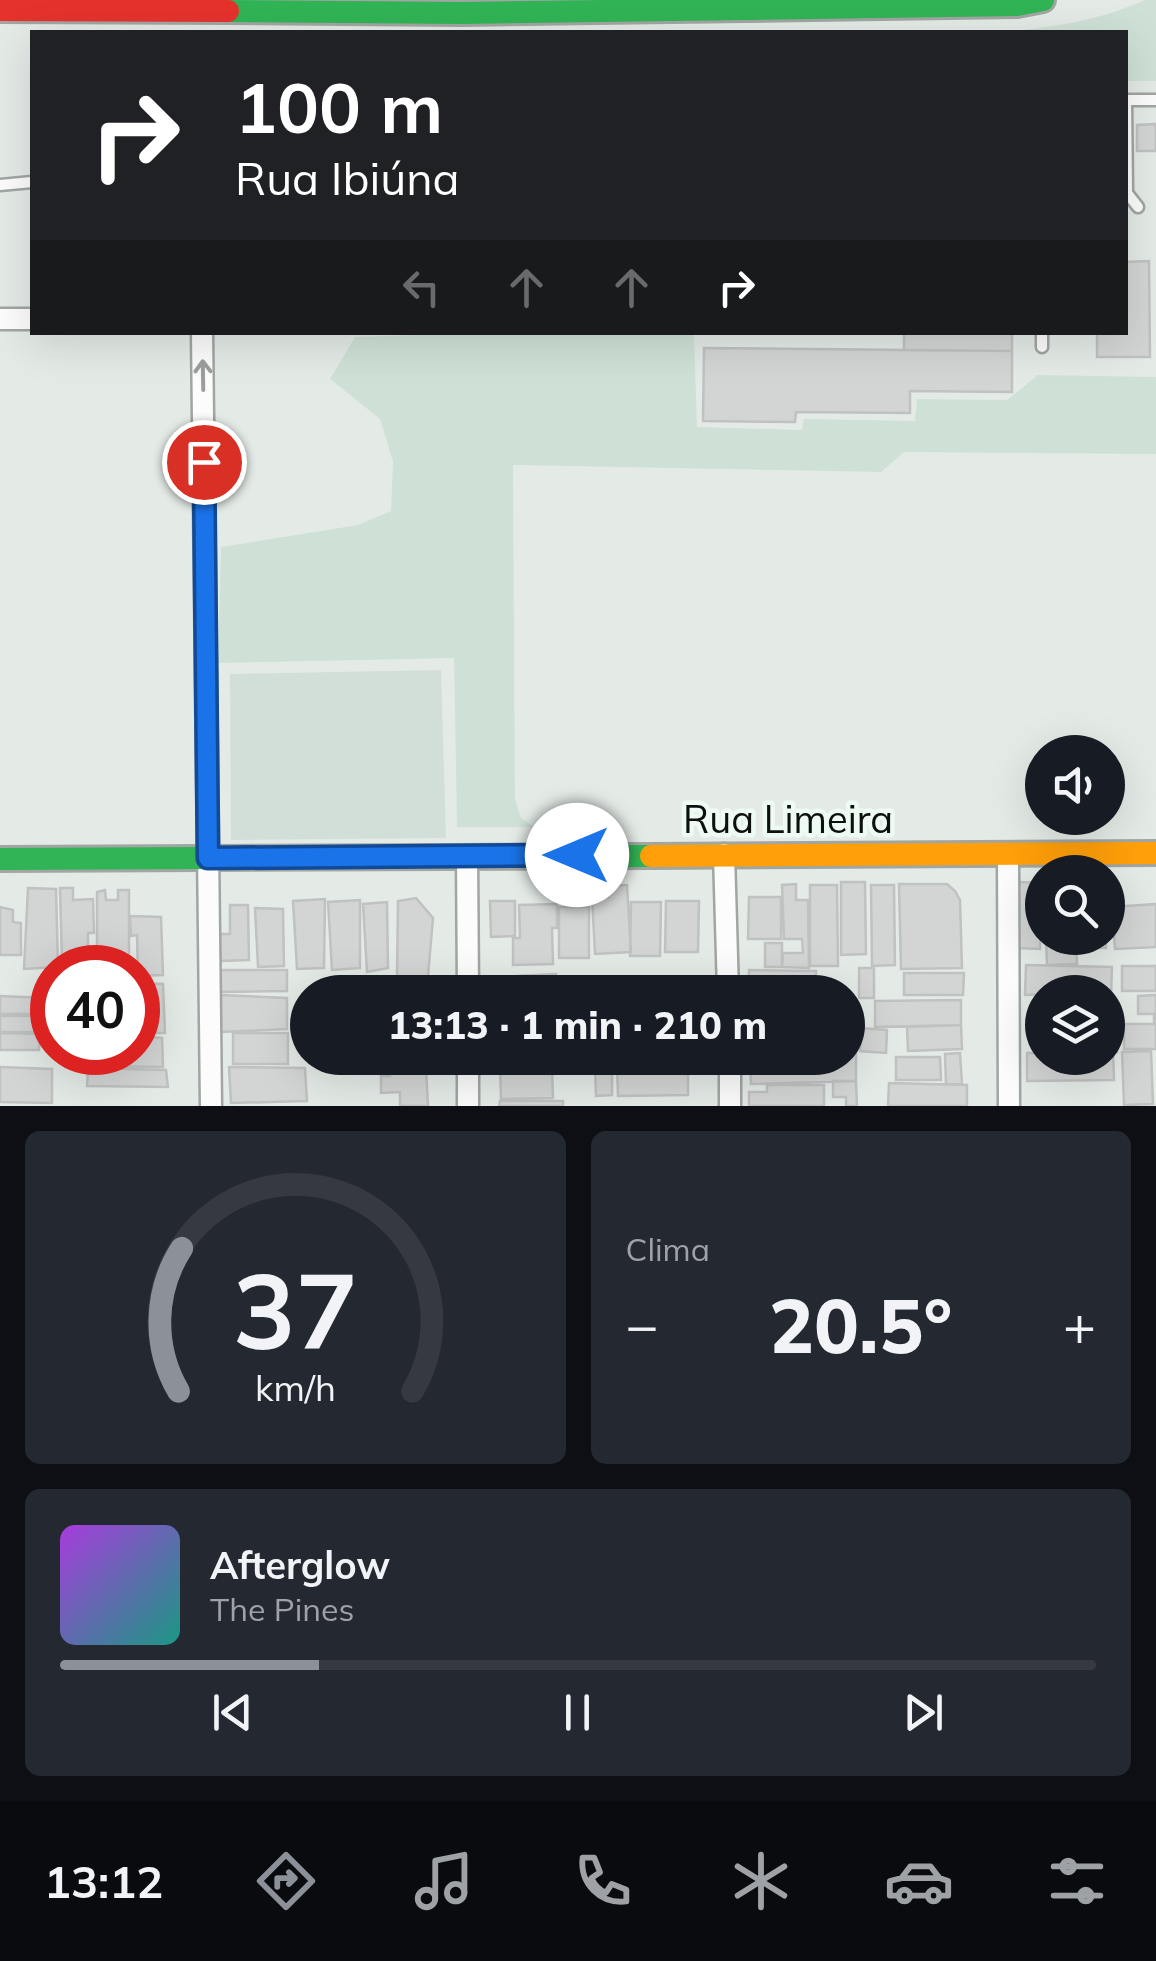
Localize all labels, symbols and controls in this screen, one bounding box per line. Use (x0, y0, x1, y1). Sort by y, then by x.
text: 100 m (235, 63, 443, 151)
icon: right (70, 70, 200, 200)
text: Rua Ibiúna (235, 150, 460, 206)
icon: left (394, 260, 449, 315)
icon: ahead (499, 260, 554, 315)
icon: ahead (604, 260, 659, 315)
icon: right (709, 260, 764, 315)
one-way arrow (194, 360, 212, 392)
pin (162, 420, 247, 505)
icon: arrive (177, 435, 232, 490)
map controls (1025, 735, 1125, 1075)
button: sound (1025, 735, 1125, 835)
street label: Rua Limeira (683, 795, 893, 843)
position arrow (525, 803, 629, 907)
button: search (1025, 855, 1125, 955)
speed limit sign: 40 (30, 945, 160, 1075)
button: layers (1025, 975, 1125, 1075)
text: 13:13 · 1 min · 210 m (388, 1001, 767, 1049)
text: Clima (626, 1229, 710, 1269)
text: 37 (233, 1244, 358, 1375)
text: 20.5° (769, 1278, 952, 1372)
text: − (626, 1290, 659, 1359)
text: + (1063, 1290, 1096, 1359)
text: km/h (255, 1365, 336, 1410)
text: Afterglow (210, 1541, 390, 1589)
text: The Pines (210, 1589, 354, 1629)
icon: previous (205, 1685, 260, 1740)
icon: pause (550, 1685, 605, 1740)
icon: next (896, 1685, 951, 1740)
icon: directions (251, 1846, 321, 1916)
icon: music (409, 1846, 479, 1916)
icon: phone (568, 1846, 638, 1916)
icon: climate (726, 1846, 796, 1916)
icon: car (884, 1846, 954, 1916)
icon: filters (1042, 1846, 1112, 1916)
text: 13:12 (44, 1853, 163, 1909)

